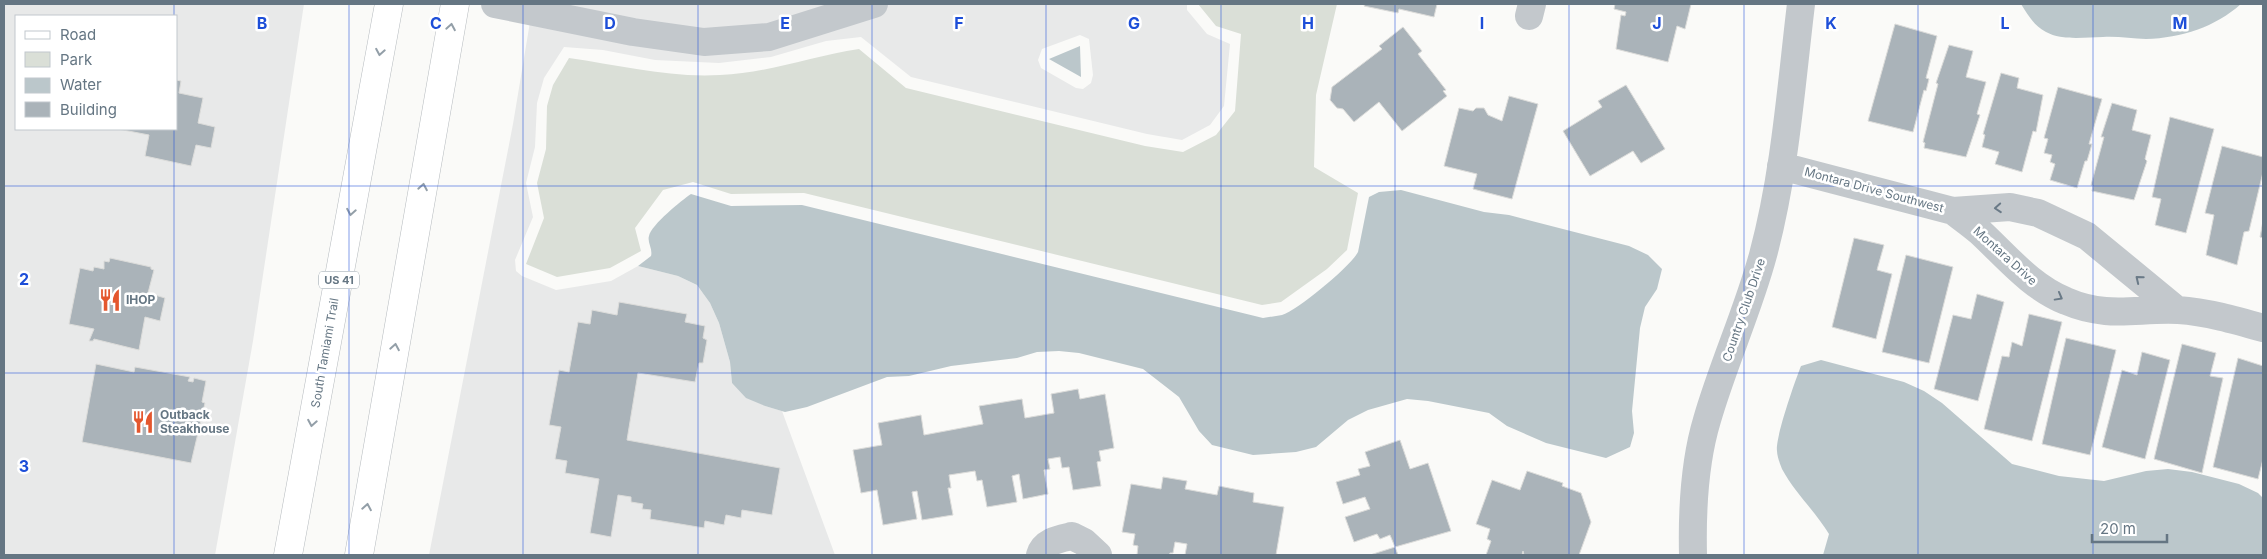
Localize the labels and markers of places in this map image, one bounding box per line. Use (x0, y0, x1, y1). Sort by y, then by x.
restaurant icon: IHOP (97, 287, 123, 313)
place label: IHOP (126, 292, 156, 307)
place label: Outback Steakhouse (160, 407, 230, 436)
restaurant icon: Outback Steakhouse (130, 409, 156, 435)

